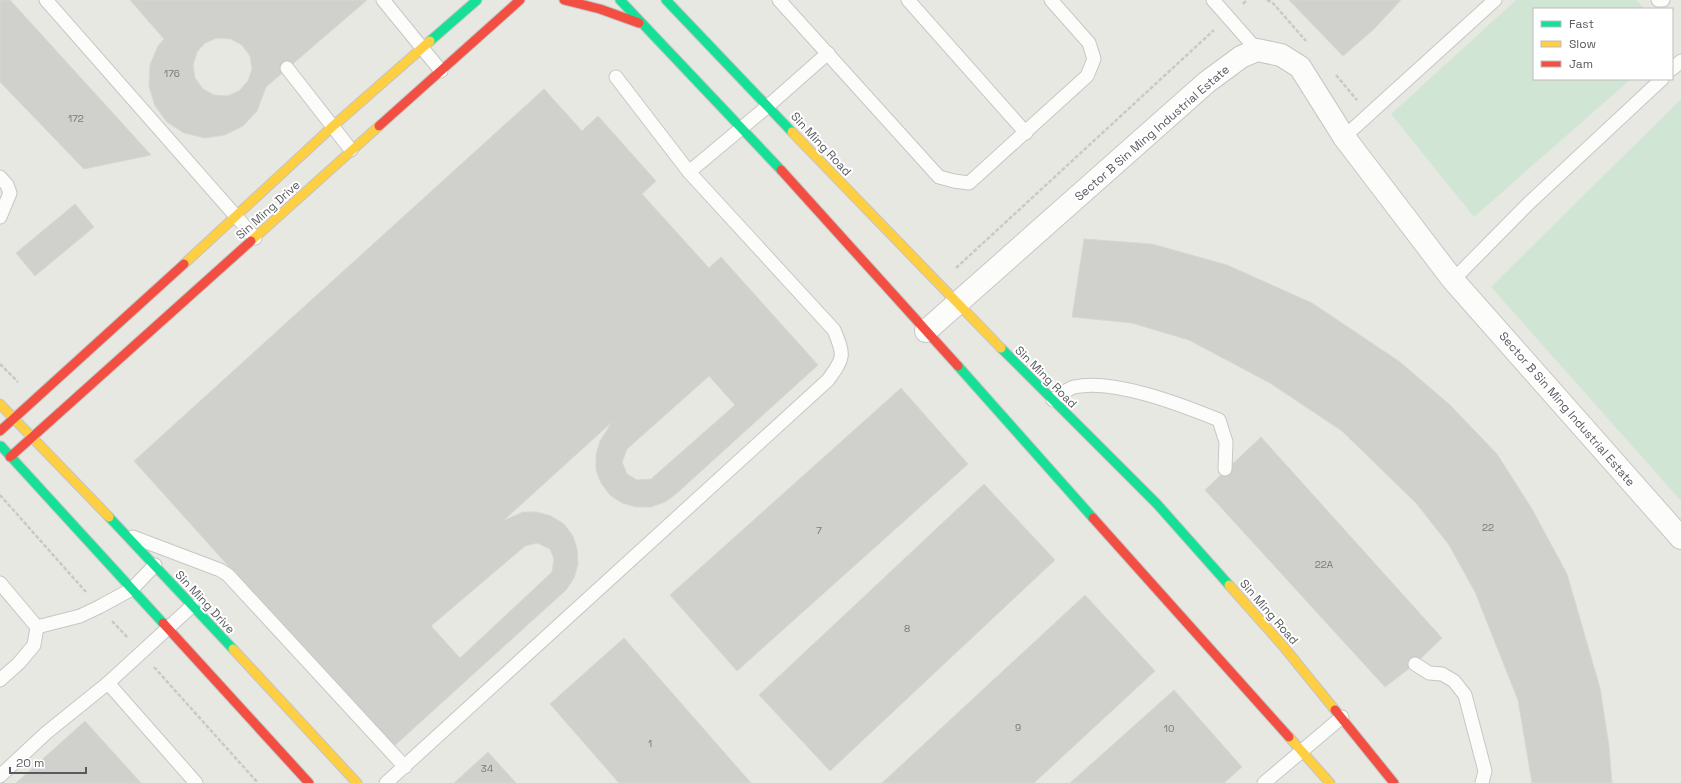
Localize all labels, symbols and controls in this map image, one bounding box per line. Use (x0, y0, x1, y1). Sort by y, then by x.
legend (1533, 8, 1673, 80)
text: Fast (1569, 16, 1594, 32)
text: Slow (1569, 36, 1596, 52)
text: Jam (1569, 56, 1593, 72)
street label: Sector B Sin Ming Industrial Estate (1071, 61, 1233, 205)
house number: 176 (164, 67, 180, 80)
street label: Sin Ming Road (787, 109, 855, 179)
house number: 172 (68, 112, 84, 125)
street label: Sin Ming Drive (233, 177, 303, 243)
street label: Sector B Sin Ming Industrial Estate (1495, 328, 1639, 490)
street label: Sin Ming Road (1011, 342, 1081, 412)
house number: 22 (1482, 521, 1494, 534)
house number: 7 (816, 524, 822, 537)
house number: 22A (1315, 558, 1334, 571)
street label: Sin Ming Drive (172, 567, 238, 637)
street label: Sin Ming Road (1236, 576, 1302, 648)
house number: 8 (904, 622, 910, 635)
house number: 9 (1015, 721, 1021, 734)
house number: 10 (1164, 722, 1174, 735)
house number: 1 (648, 737, 652, 750)
scale bar (10, 749, 86, 775)
text: 20 m (16, 755, 44, 771)
house number: 34 (481, 762, 493, 775)

